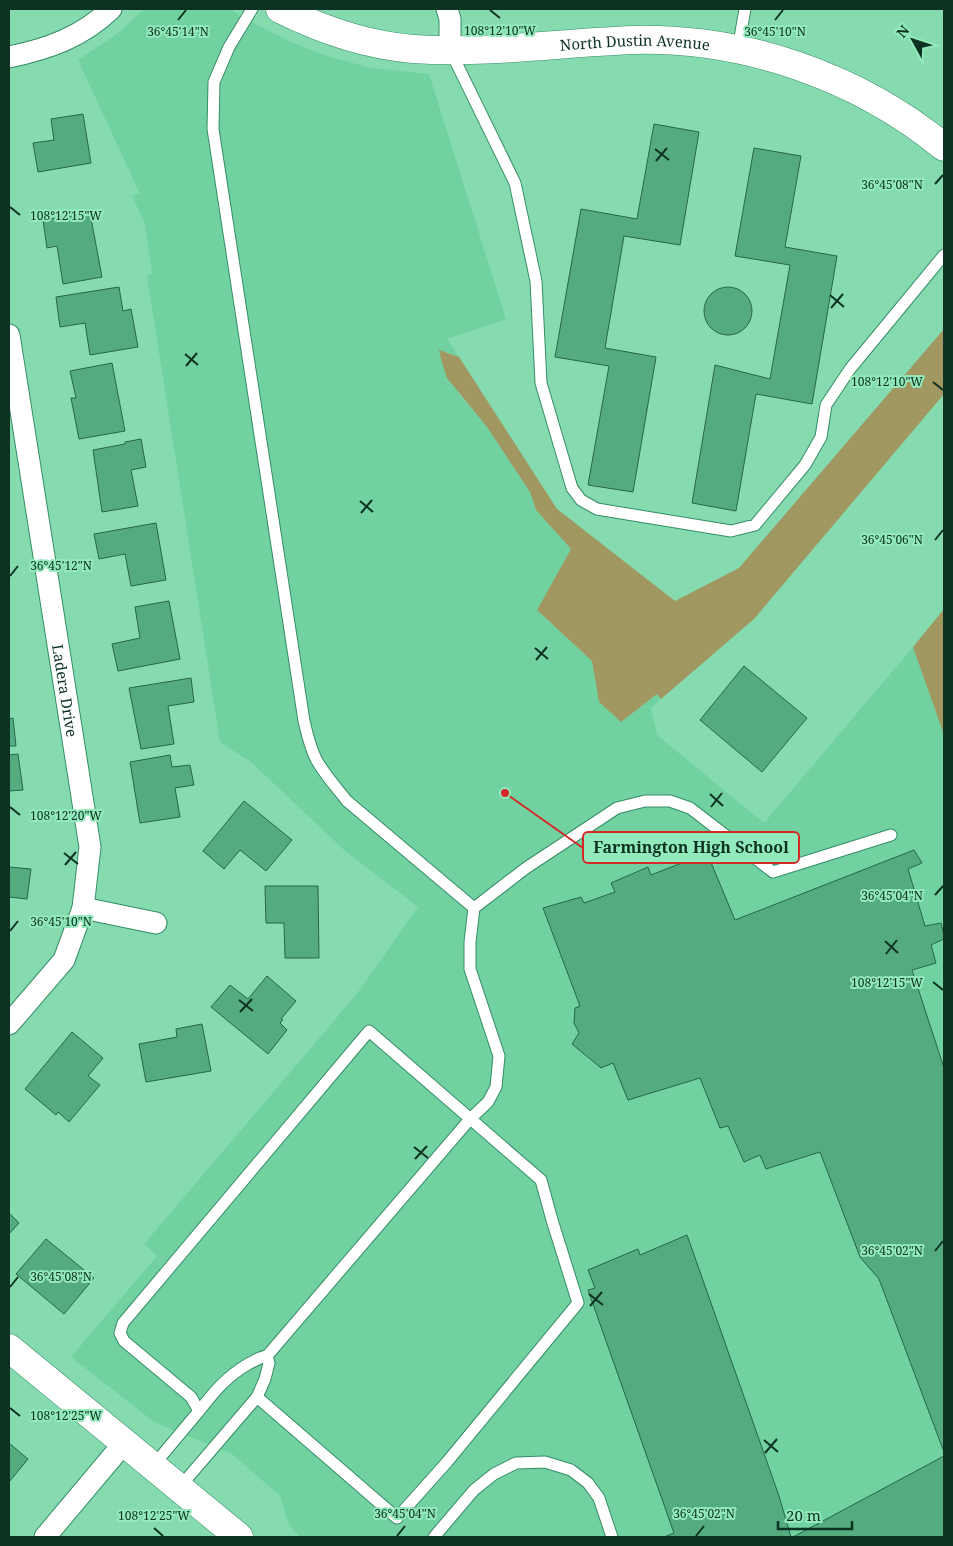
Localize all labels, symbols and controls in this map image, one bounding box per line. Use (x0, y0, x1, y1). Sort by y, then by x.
north arrow (888, 15, 938, 65)
text: N (892, 21, 913, 42)
text: 108°12'10"W (464, 22, 536, 39)
text: 36°45'14"N (147, 23, 209, 40)
text: 36°45'10"N (744, 23, 806, 40)
street label: North Dustin Avenue (559, 30, 711, 55)
text: 36°45'08"N (861, 176, 923, 193)
text: 108°12'15"W (30, 207, 102, 224)
text: 108°12'10"W (851, 373, 923, 390)
text: 36°45'06"N (861, 531, 923, 548)
text: 36°45'12"N (30, 557, 92, 574)
street label: Ladera Drive (48, 643, 82, 738)
text: 108°12'20"W (30, 807, 102, 824)
callout: Farmington High School (583, 832, 799, 863)
text: Farmington High School (593, 836, 789, 858)
text: 36°45'04"N (861, 887, 923, 904)
text: 36°45'10"N (30, 913, 92, 930)
text: 108°12'15"W (851, 974, 923, 991)
text: 36°45'02"N (861, 1242, 923, 1259)
text: 36°45'08"N (30, 1268, 92, 1285)
text: 108°12'25"W (30, 1407, 102, 1424)
scale bar (778, 1498, 852, 1530)
text: 36°45'04"N (374, 1505, 436, 1522)
text: 36°45'02"N (673, 1505, 735, 1522)
text: 20 m (786, 1505, 821, 1525)
text: 108°12'25"W (118, 1507, 190, 1524)

